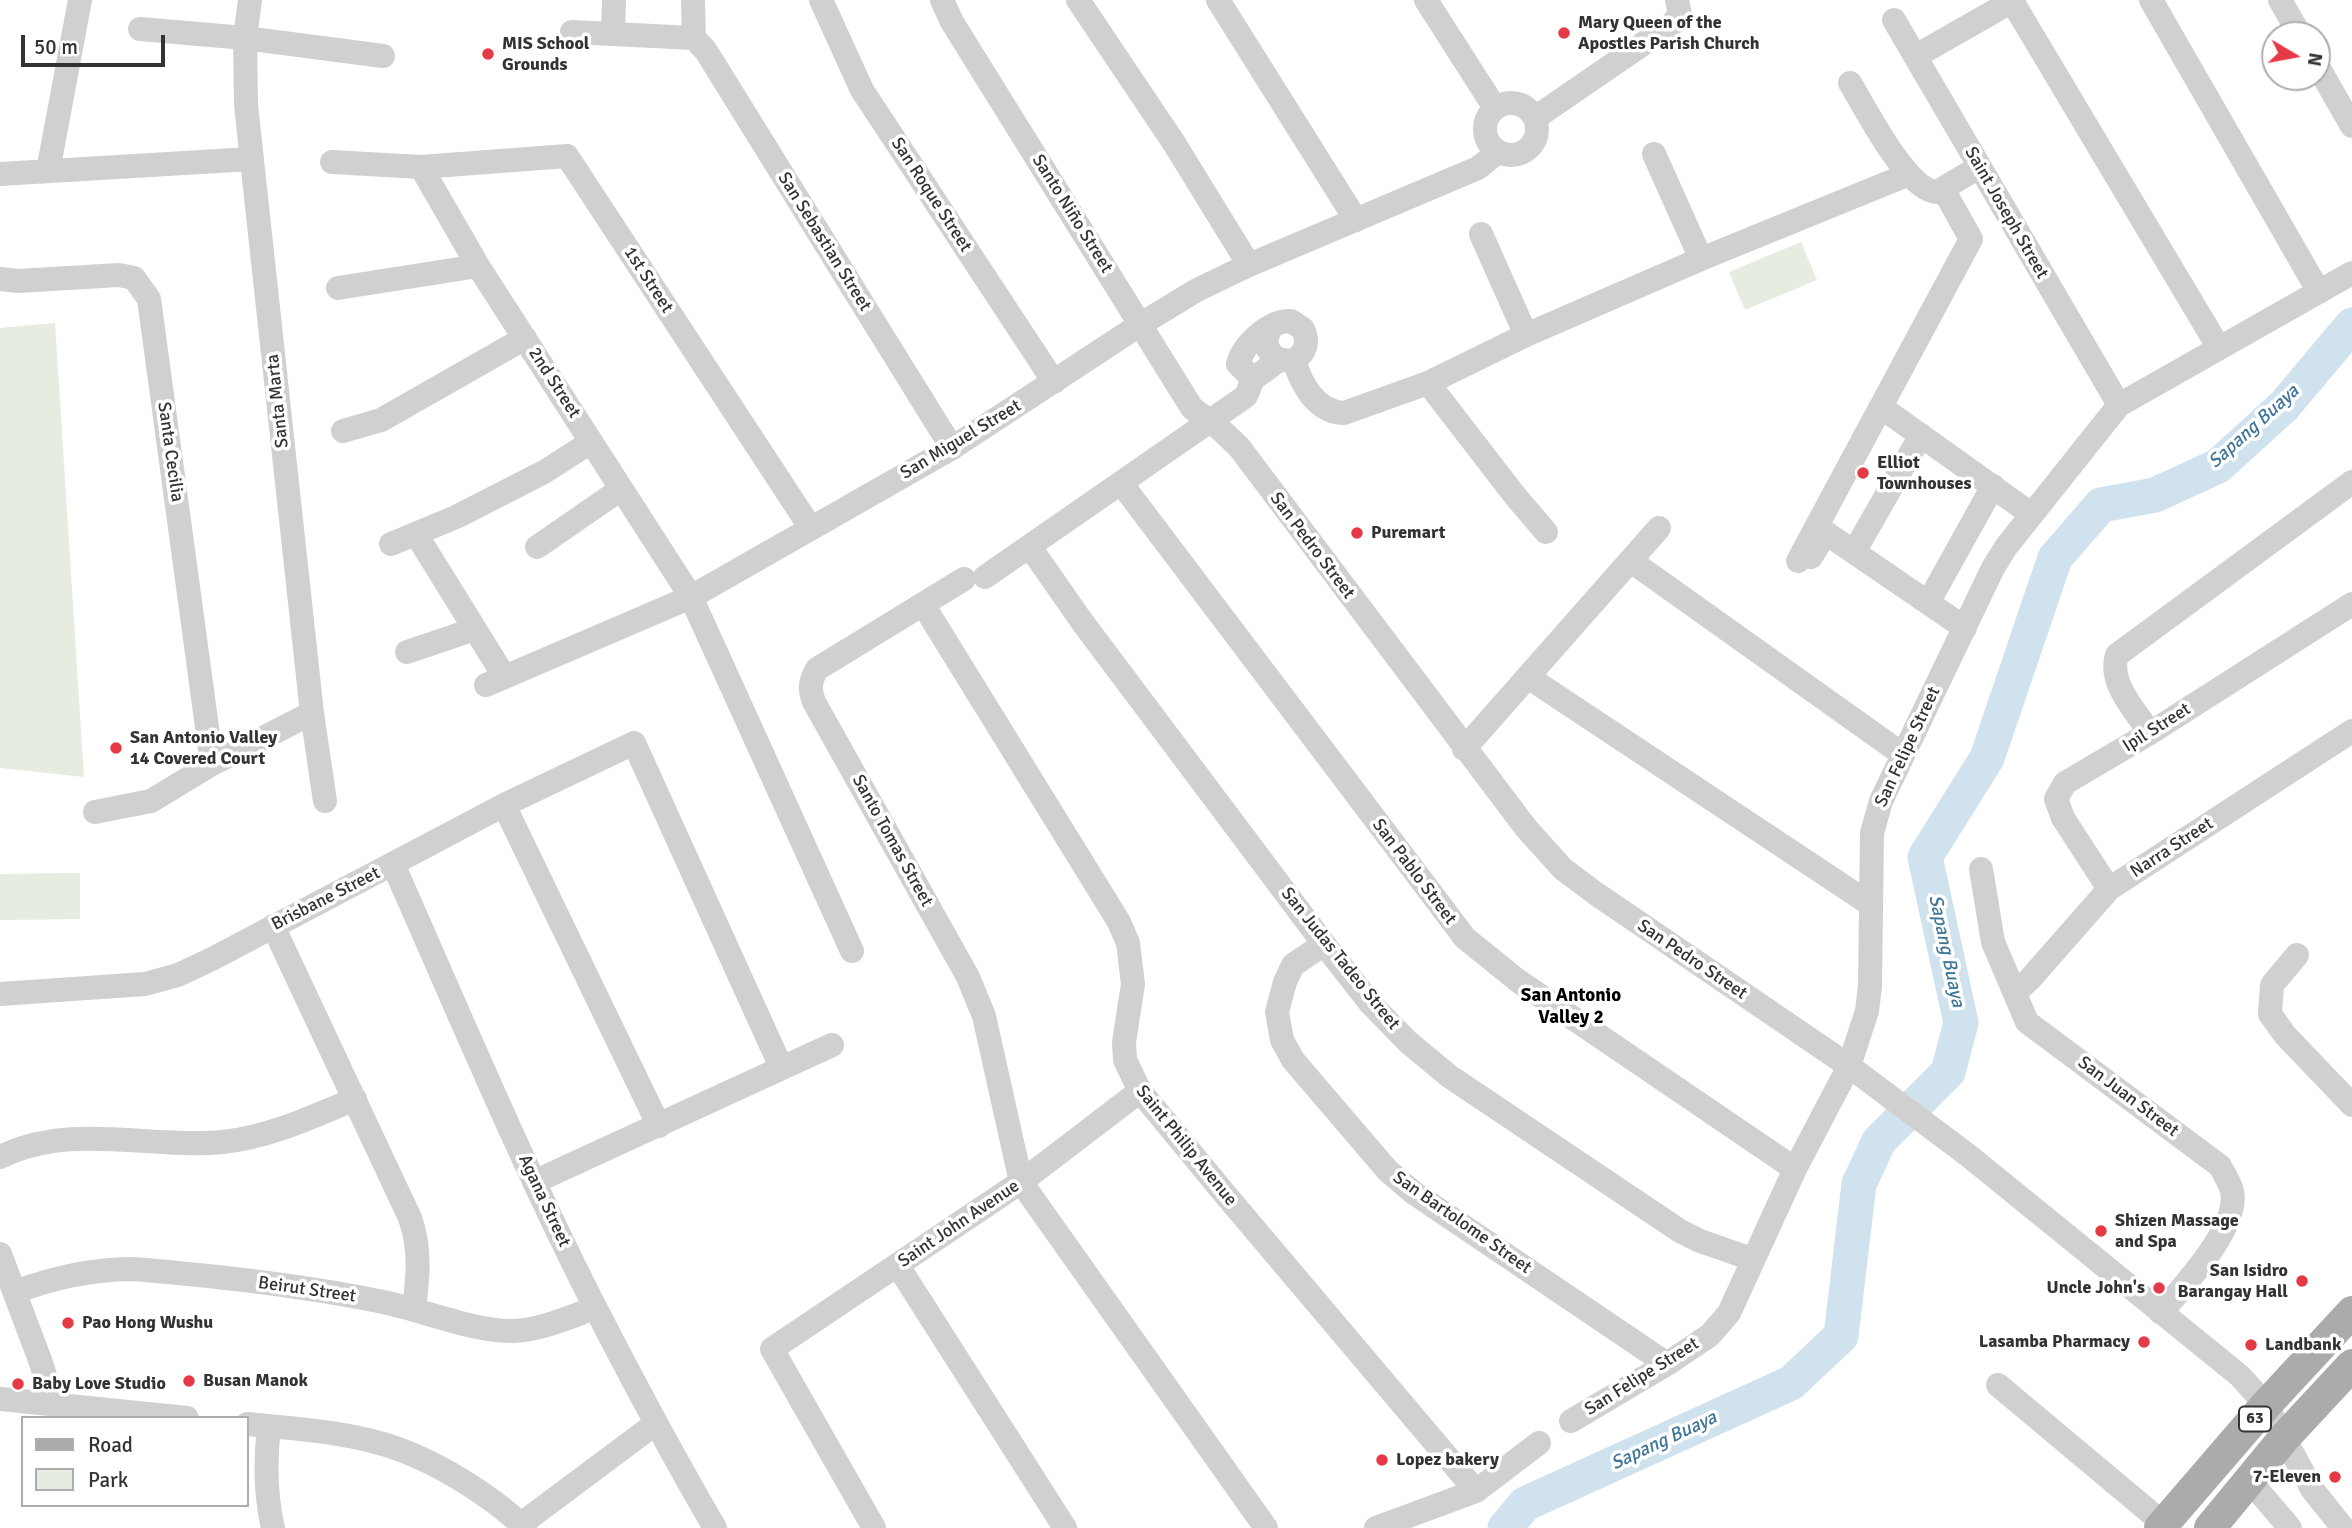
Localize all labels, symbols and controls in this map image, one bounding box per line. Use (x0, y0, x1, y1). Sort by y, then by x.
place label: Mary Queen of the Apostles Parish Church (1578, 12, 1759, 54)
scale bar (24, 21, 168, 65)
north arrow (2261, 21, 2331, 91)
marker: Mary Queen of the Apostles Parish Church (1556, 25, 1572, 41)
place label: MIS School Grounds (502, 33, 589, 76)
text: 50 m (34, 34, 78, 60)
marker: MIS School Grounds (480, 46, 496, 62)
text: N (2302, 51, 2328, 68)
street label: San Roque Street (886, 134, 976, 256)
street label: Saint Joseph Street (1959, 143, 2053, 283)
street label: Santo Niño Street (1027, 151, 1117, 277)
street label: San Sebastian Street (773, 169, 875, 315)
street label: 1st Street (619, 243, 677, 317)
street label: 2nd Street (523, 344, 585, 422)
street label: Santa Marta (262, 353, 294, 449)
water label: Sapang Buaya (2204, 380, 2304, 474)
street label: San Miguel Street (897, 396, 1025, 484)
street label: Santa Cecilia (152, 401, 188, 503)
place label: Elliot Townhouses (1877, 452, 1971, 494)
marker: Elliot Townhouses (1855, 465, 1871, 481)
street label: San Pedro Street (1265, 489, 1359, 603)
place label: Puremart (1371, 522, 1445, 544)
marker: Puremart (1349, 525, 1365, 541)
street label: San Felipe Street (1871, 683, 1945, 811)
street label: Ipil Street (2119, 699, 2195, 757)
place label: San Antonio Valley 14 Covered Court (130, 727, 277, 770)
marker: San Antonio Valley 14 Covered Court (108, 740, 124, 756)
street label: Santo Tomas Street (847, 771, 937, 911)
street label: Narra Street (2127, 813, 2217, 883)
street label: San Pablo Street (1367, 815, 1461, 929)
street label: Brisbane Street (268, 862, 384, 936)
street label: San Judas Tadeo Street (1276, 884, 1404, 1034)
water label: Sapang Buaya (1923, 893, 1969, 1009)
street label: San Pedro Street (1633, 915, 1751, 1005)
district label: San Antonio Valley 2 (1521, 985, 1621, 1029)
street label: San Juan Street (2073, 1052, 2183, 1142)
street label: Saint Philip Avenue (1131, 1081, 1241, 1211)
street label: Agana Street (513, 1151, 575, 1251)
street label: San Bartolome Street (1389, 1167, 1535, 1279)
street label: Saint John Avenue (894, 1176, 1024, 1272)
place label: Shizen Massage and Spa (2115, 1210, 2239, 1252)
marker: Shizen Massage and Spa (2093, 1223, 2109, 1239)
place label: San Isidro Barangay Hall (2177, 1260, 2288, 1302)
street label: Beirut Street (257, 1272, 357, 1308)
marker: San Isidro Barangay Hall (2294, 1273, 2310, 1289)
place label: Uncle John's (2047, 1277, 2145, 1299)
marker: Uncle John's (2151, 1280, 2167, 1296)
place label: Pao Hong Wushu (82, 1312, 213, 1334)
marker: Pao Hong Wushu (60, 1315, 76, 1331)
place label: Lasamba Pharmacy (1979, 1331, 2130, 1353)
street label: San Felipe Street (1581, 1333, 1703, 1421)
marker: Lasamba Pharmacy (2136, 1334, 2152, 1350)
place label: Landbank (2265, 1334, 2341, 1356)
marker: Landbank (2243, 1337, 2259, 1353)
place label: Busan Manok (203, 1370, 308, 1392)
place label: Baby Love Studio (32, 1373, 166, 1395)
marker: Busan Manok (181, 1373, 197, 1389)
marker: Baby Love Studio (10, 1376, 26, 1392)
road number: 63 (2239, 1406, 2271, 1432)
water label: Sapang Buaya (1608, 1407, 1720, 1475)
legend (21, 1416, 248, 1507)
text: Road (88, 1432, 133, 1458)
place label: Lopez bakery (1396, 1449, 1499, 1471)
marker: Lopez bakery (1374, 1452, 1390, 1468)
place label: 7-Eleven (2253, 1466, 2321, 1488)
text: Park (88, 1467, 128, 1493)
marker: 7-Eleven (2327, 1469, 2343, 1485)

